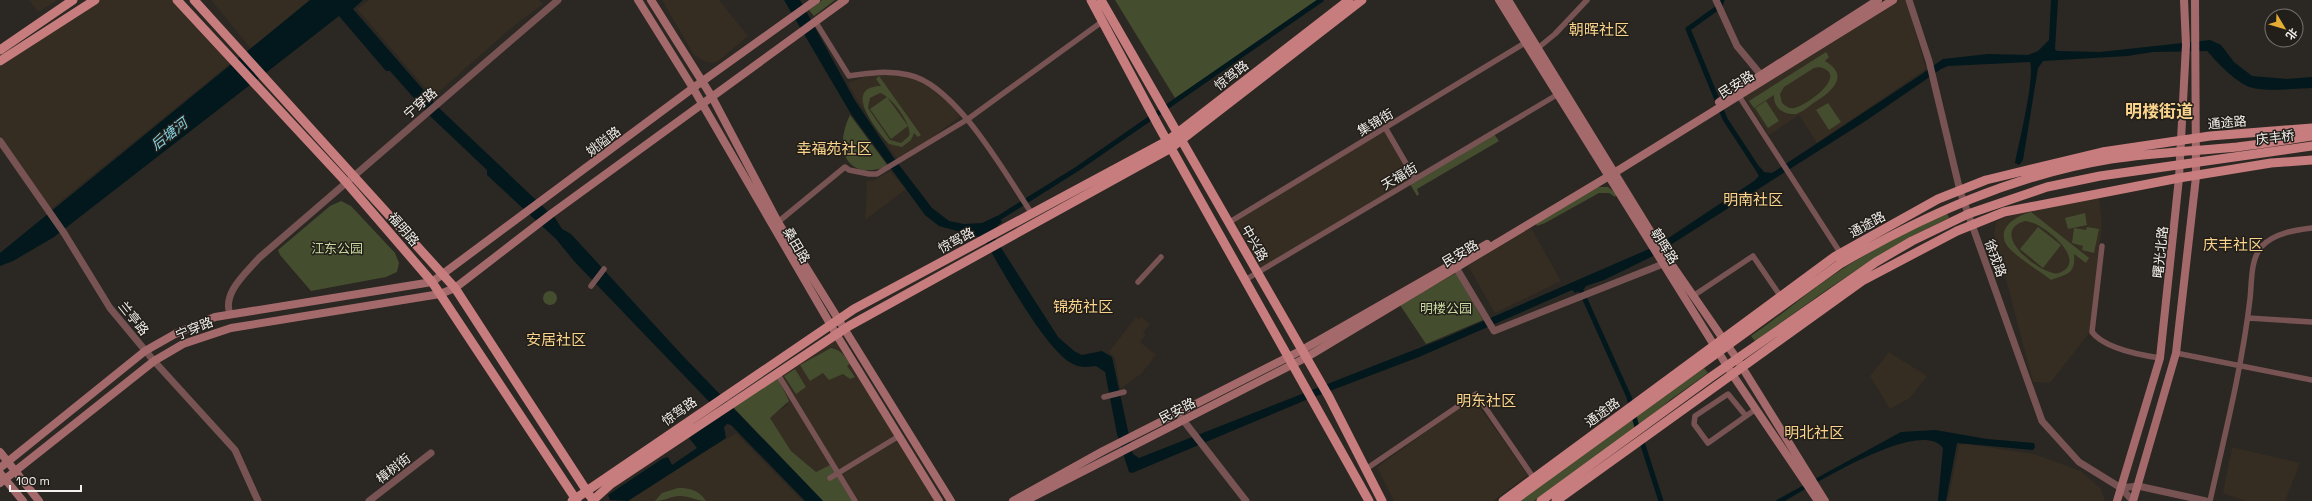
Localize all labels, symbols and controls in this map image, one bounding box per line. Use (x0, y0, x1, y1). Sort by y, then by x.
north arrow (2264, 8, 2304, 48)
district label: 朝晖社区 (1569, 20, 1629, 39)
text: 北 (2283, 26, 2301, 43)
street label: 惊驾路 (1211, 57, 1252, 94)
street label: 民安路 (1715, 67, 1757, 102)
street label: 宁穿路 (400, 84, 441, 123)
district label: 明楼街道 (2125, 100, 2193, 122)
street label: 集锦街 (1354, 105, 1396, 140)
water label: 后塘河 (147, 112, 193, 154)
street label: 通途路 (2207, 112, 2247, 133)
street label: 姚隘路 (583, 123, 624, 160)
street label: 庆丰桥 (2255, 127, 2295, 148)
district label: 幸福苑社区 (796, 139, 872, 158)
street label: 天福街 (1378, 159, 1420, 194)
district label: 明南社区 (1723, 190, 1783, 209)
street label: 通途路 (1846, 208, 1888, 241)
street label: 福明路 (384, 209, 423, 250)
street label: 中兴路 (1237, 222, 1272, 264)
street label: 桑田路 (779, 224, 814, 266)
street label: 惊驾路 (935, 224, 977, 257)
street label: 朝晖路 (1647, 225, 1682, 267)
street label: 曙光北路 (2149, 225, 2172, 279)
district label: 庆丰社区 (2203, 235, 2263, 254)
street label: 民安路 (1439, 236, 1481, 271)
street label: 徐戎路 (1981, 237, 2010, 279)
park label: 江东公园 (311, 240, 363, 257)
district label: 锦苑社区 (1053, 297, 1113, 316)
street label: 兰亭路 (115, 298, 152, 339)
park label: 明楼公园 (1420, 300, 1472, 317)
street label: 宁穿路 (173, 313, 215, 344)
district label: 安居社区 (526, 330, 586, 349)
district label: 明东社区 (1456, 391, 1516, 410)
street label: 惊驾路 (658, 393, 700, 430)
street label: 民安路 (1156, 394, 1198, 427)
street label: 通途路 (1582, 394, 1623, 431)
district label: 明北社区 (1784, 423, 1844, 442)
street label: 樟树街 (373, 450, 414, 487)
scale bar (10, 467, 81, 493)
text: 100 m (16, 473, 50, 489)

